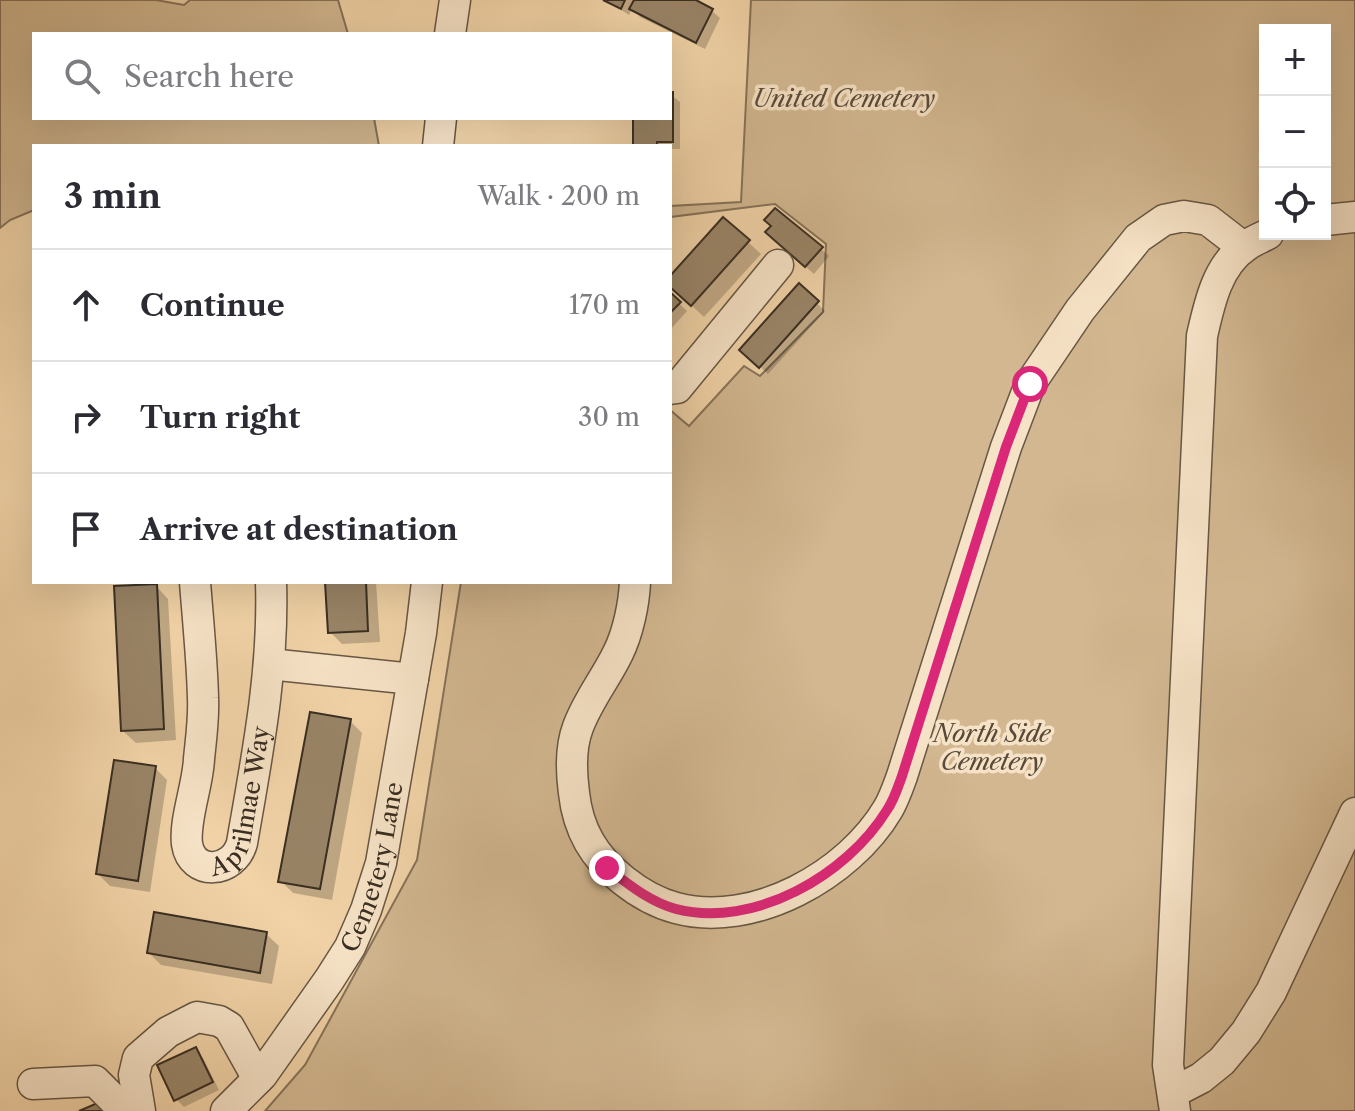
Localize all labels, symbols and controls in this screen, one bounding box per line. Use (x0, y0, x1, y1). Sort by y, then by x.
map controls (1259, 24, 1331, 240)
button: + (1259, 24, 1331, 96)
search box (32, 32, 672, 120)
icon: search (60, 54, 104, 98)
text: Search here (124, 58, 294, 95)
park label: United Cemetery (753, 84, 935, 113)
button: − (1259, 96, 1331, 168)
button: locate (1259, 168, 1331, 240)
text: 3 min (64, 175, 161, 217)
text: Walk · 200 m (478, 180, 640, 212)
icon: ahead (64, 283, 108, 327)
text: Continue (140, 287, 285, 324)
text: 170 m (569, 289, 640, 321)
route start (1012, 366, 1048, 402)
icon: right (64, 395, 108, 439)
text: Turn right (140, 399, 300, 436)
text: 30 m (578, 401, 640, 433)
icon: arrive (64, 507, 108, 551)
text: Arrive at destination (140, 511, 458, 548)
park label: North Side Cemetery (931, 719, 1052, 776)
street label: Aprilmae Way (206, 724, 275, 882)
street label: Cemetery Lane (335, 780, 409, 956)
route end (589, 850, 625, 886)

